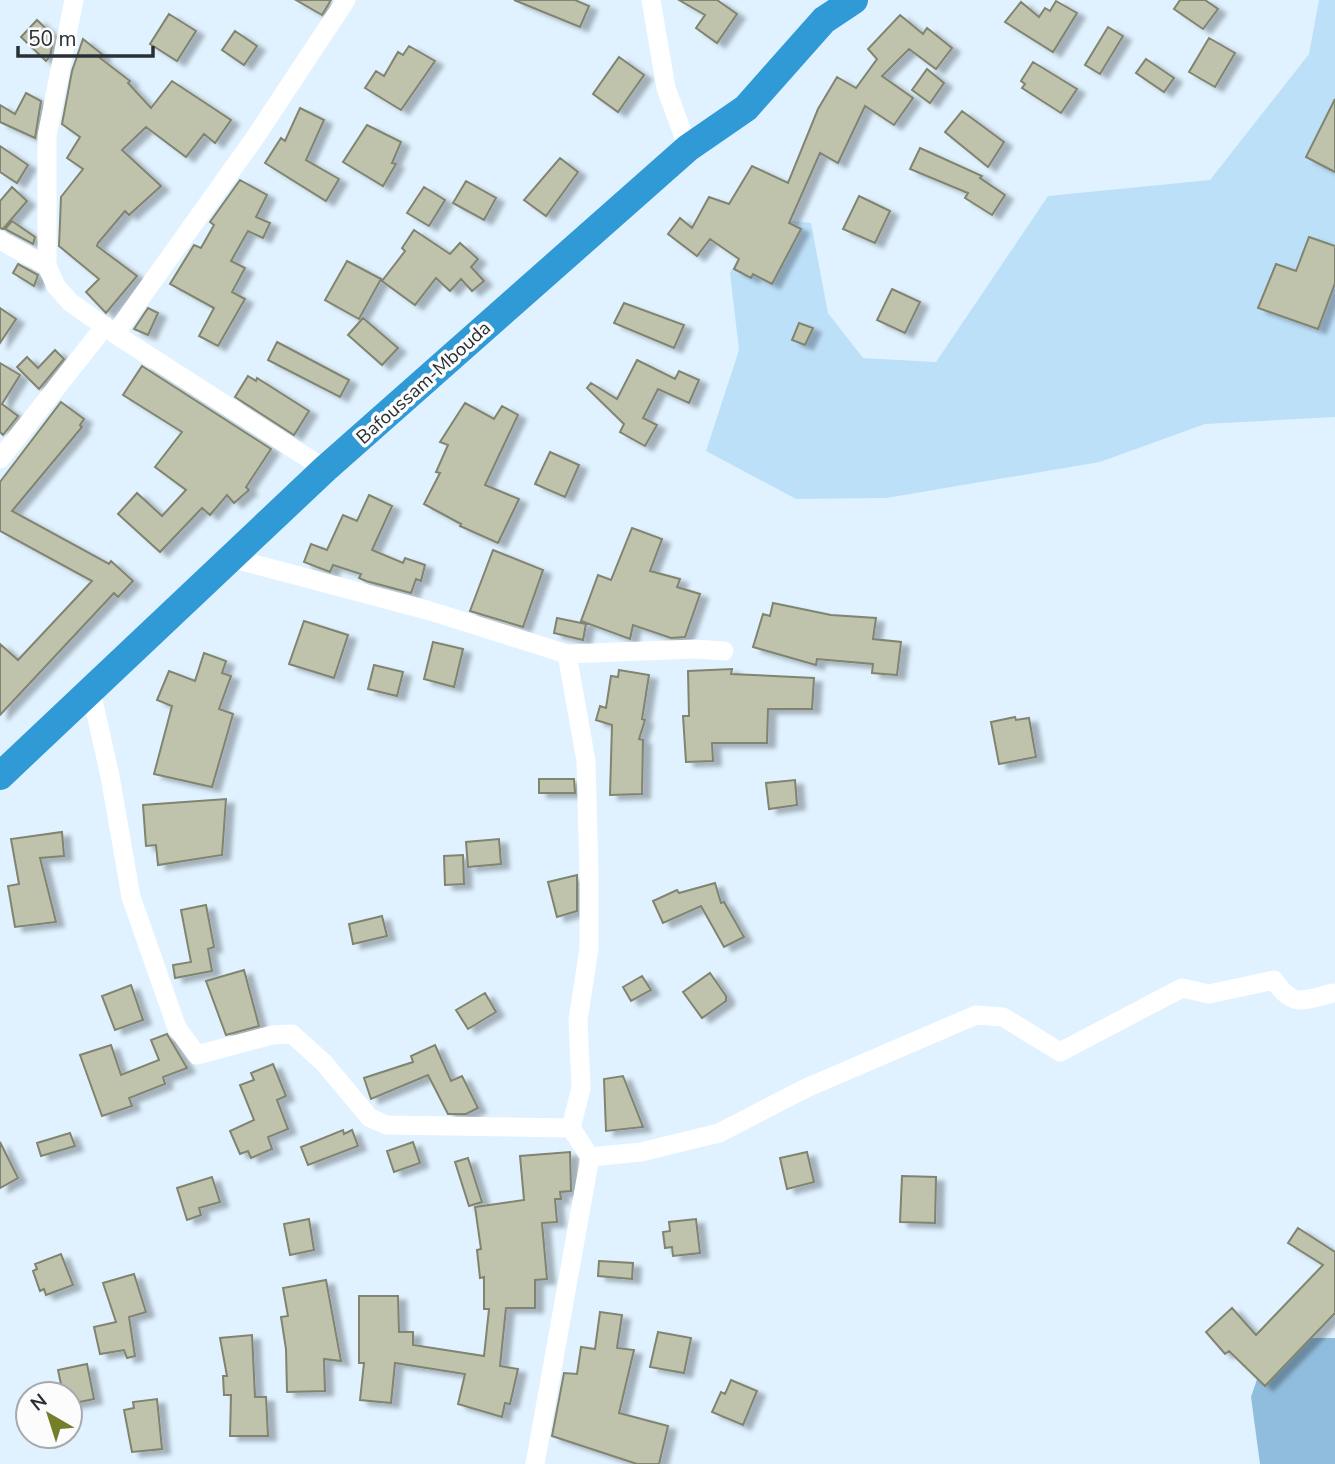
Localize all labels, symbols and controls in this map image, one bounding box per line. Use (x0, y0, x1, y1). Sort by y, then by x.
scale bar (18, 14, 152, 58)
text: 50 m (28, 25, 77, 53)
street label: Bafoussam-Mbouda (351, 315, 496, 450)
north arrow (14, 1380, 84, 1450)
text: N (25, 1388, 53, 1417)

